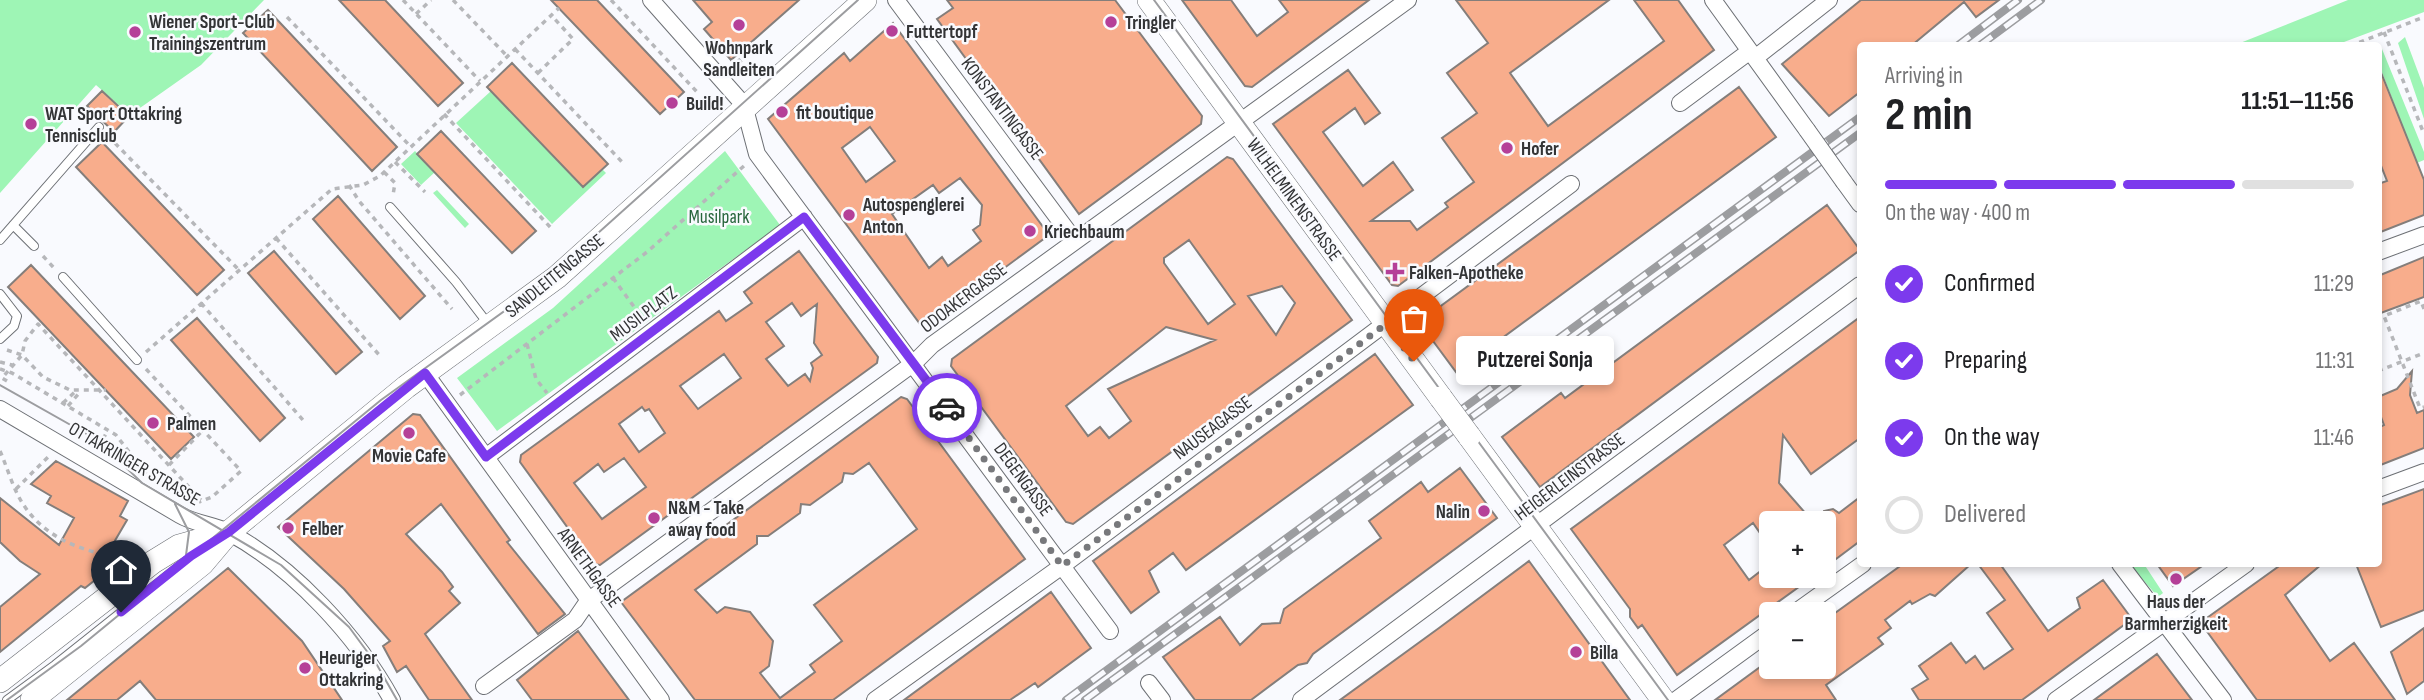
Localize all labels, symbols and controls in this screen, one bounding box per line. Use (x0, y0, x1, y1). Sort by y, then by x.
place label: Wiener Sport-Club Trainingszentrum (149, 11, 275, 56)
place label: Tringler (1125, 12, 1176, 35)
marker: Tringler (1103, 14, 1119, 30)
marker: Wohnpark Sandleiten (731, 17, 747, 33)
place label: Futtertopf (906, 21, 978, 44)
marker: Futtertopf (884, 23, 900, 39)
marker: Wiener Sport-Club Trainingszentrum (127, 24, 143, 40)
place label: Wohnpark Sandleiten (703, 37, 775, 82)
street label: KONSTANTINGASSE (956, 53, 1048, 165)
text: Arriving in (1885, 62, 1963, 90)
text: 11:51–11:56 (2241, 86, 2354, 117)
text: 2 min (1885, 88, 1973, 143)
place label: Build! (686, 93, 724, 116)
marker: Build! (664, 95, 680, 111)
place label: fit boutique (796, 102, 874, 125)
place label: WAT Sport Ottakring Tennisclub (45, 103, 182, 148)
marker: fit boutique (774, 104, 790, 120)
marker: WAT Sport Ottakring Tennisclub (23, 116, 39, 132)
street label: WILHELMINENSTRASSE (1241, 134, 1346, 266)
place label: Hofer (1521, 138, 1559, 161)
marker: Hofer (1499, 140, 1515, 156)
place label: Autospenglerei Anton (862, 194, 965, 239)
text: On the way · 400 m (1885, 199, 2030, 227)
park label: Musilpark (689, 206, 750, 229)
marker: Autospenglerei Anton (841, 207, 857, 223)
place label: Kriechbaum (1044, 221, 1124, 244)
marker: Kriechbaum (1022, 223, 1038, 239)
street label: SANDLEITENGASSE (501, 229, 609, 323)
street label: ODOAKERGASSE (916, 258, 1012, 338)
place label: Falken-Apotheke (1409, 262, 1524, 285)
marker: Falken-Apotheke (1387, 264, 1403, 280)
icon: check (1885, 265, 1923, 303)
text: Confirmed (1944, 268, 2035, 299)
text: 11:29 (2314, 270, 2354, 298)
street label: MUSILPLATZ (606, 282, 682, 347)
pin (1384, 289, 1444, 361)
icon: bag (1395, 300, 1433, 338)
callout: Putzerei Sonja (1456, 336, 1614, 386)
icon: check (1885, 342, 1923, 380)
text: Preparing (1944, 345, 2027, 376)
text: Putzerei Sonja (1477, 346, 1593, 374)
text: 11:31 (2316, 347, 2354, 375)
courier (912, 373, 982, 443)
icon: car (928, 389, 966, 427)
street label: NAUSEAGASSE (1169, 391, 1257, 465)
place label: Palmen (167, 413, 216, 436)
marker: Palmen (145, 415, 161, 431)
street label: OTTAKRINGER STRASSE (64, 417, 204, 511)
icon: check (1885, 419, 1923, 457)
text: On the way (1944, 422, 2040, 453)
text: 11:46 (2314, 424, 2354, 452)
marker: Movie Cafe (401, 425, 417, 441)
street label: HEIGERLEINSTRASSE (1510, 428, 1630, 526)
street label: DEGENGASSE (988, 439, 1057, 521)
place label: Movie Cafe (372, 445, 446, 468)
place label: N&M - Take away food (668, 497, 744, 542)
text: Delivered (1944, 499, 2026, 530)
place label: Nalin (1436, 501, 1470, 524)
marker: Nalin (1476, 503, 1492, 519)
marker: N&M - Take away food (646, 510, 662, 526)
map controls (1759, 511, 1836, 679)
button: + (1759, 511, 1836, 588)
place label: Felber (302, 518, 344, 541)
marker: Felber (280, 520, 296, 536)
street label: ARNETHGASSE (551, 523, 625, 612)
pin (91, 540, 151, 612)
icon: home (102, 551, 140, 589)
marker: Haus der Barmherzigkeit (2168, 571, 2184, 587)
place label: Haus der Barmherzigkeit (2125, 591, 2227, 636)
button: − (1759, 602, 1836, 679)
place label: Billa (1590, 642, 1618, 665)
marker: Billa (1568, 644, 1584, 660)
place label: Heuriger Ottakring (319, 647, 383, 692)
marker: Heuriger Ottakring (297, 660, 313, 676)

